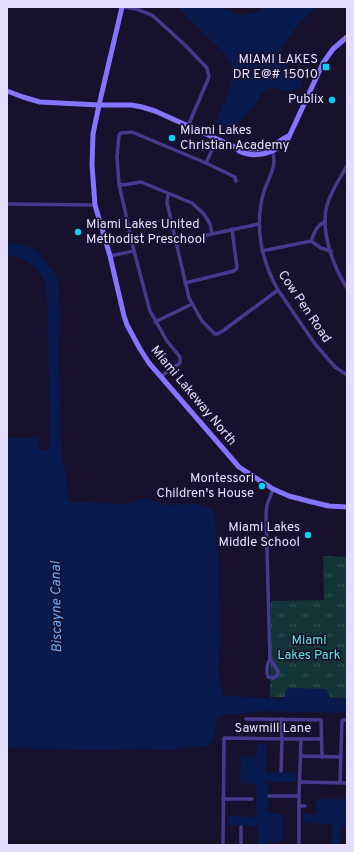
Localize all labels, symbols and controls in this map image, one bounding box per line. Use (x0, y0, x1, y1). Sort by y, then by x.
place label: MIAMI LAKES DR E@# 15010 (233, 52, 318, 83)
marker: MIAMI LAKES DR E@# 15010 (321, 62, 331, 72)
place label: Publix (288, 92, 324, 108)
marker: Publix (327, 95, 337, 105)
place label: Miami Lakes Christian Academy (180, 123, 289, 154)
marker: Miami Lakes Christian Academy (167, 133, 177, 143)
place label: Miami Lakes United Methodist Preschool (86, 217, 205, 248)
marker: Miami Lakes United Methodist Preschool (73, 227, 83, 237)
street label: Cow Pen Road (274, 268, 334, 346)
street label: Miami Lakeway North (147, 343, 239, 449)
place label: Montessori Children's House (156, 471, 254, 502)
marker: Montessori Children's House (257, 481, 267, 491)
place label: Miami Lakes Middle School (218, 520, 300, 551)
marker: Miami Lakes Middle School (303, 530, 313, 540)
water label: Biscayne Canal (48, 560, 66, 653)
park label: Miami Lakes Park (277, 633, 341, 664)
street label: Sawmill Lane (235, 721, 311, 737)

